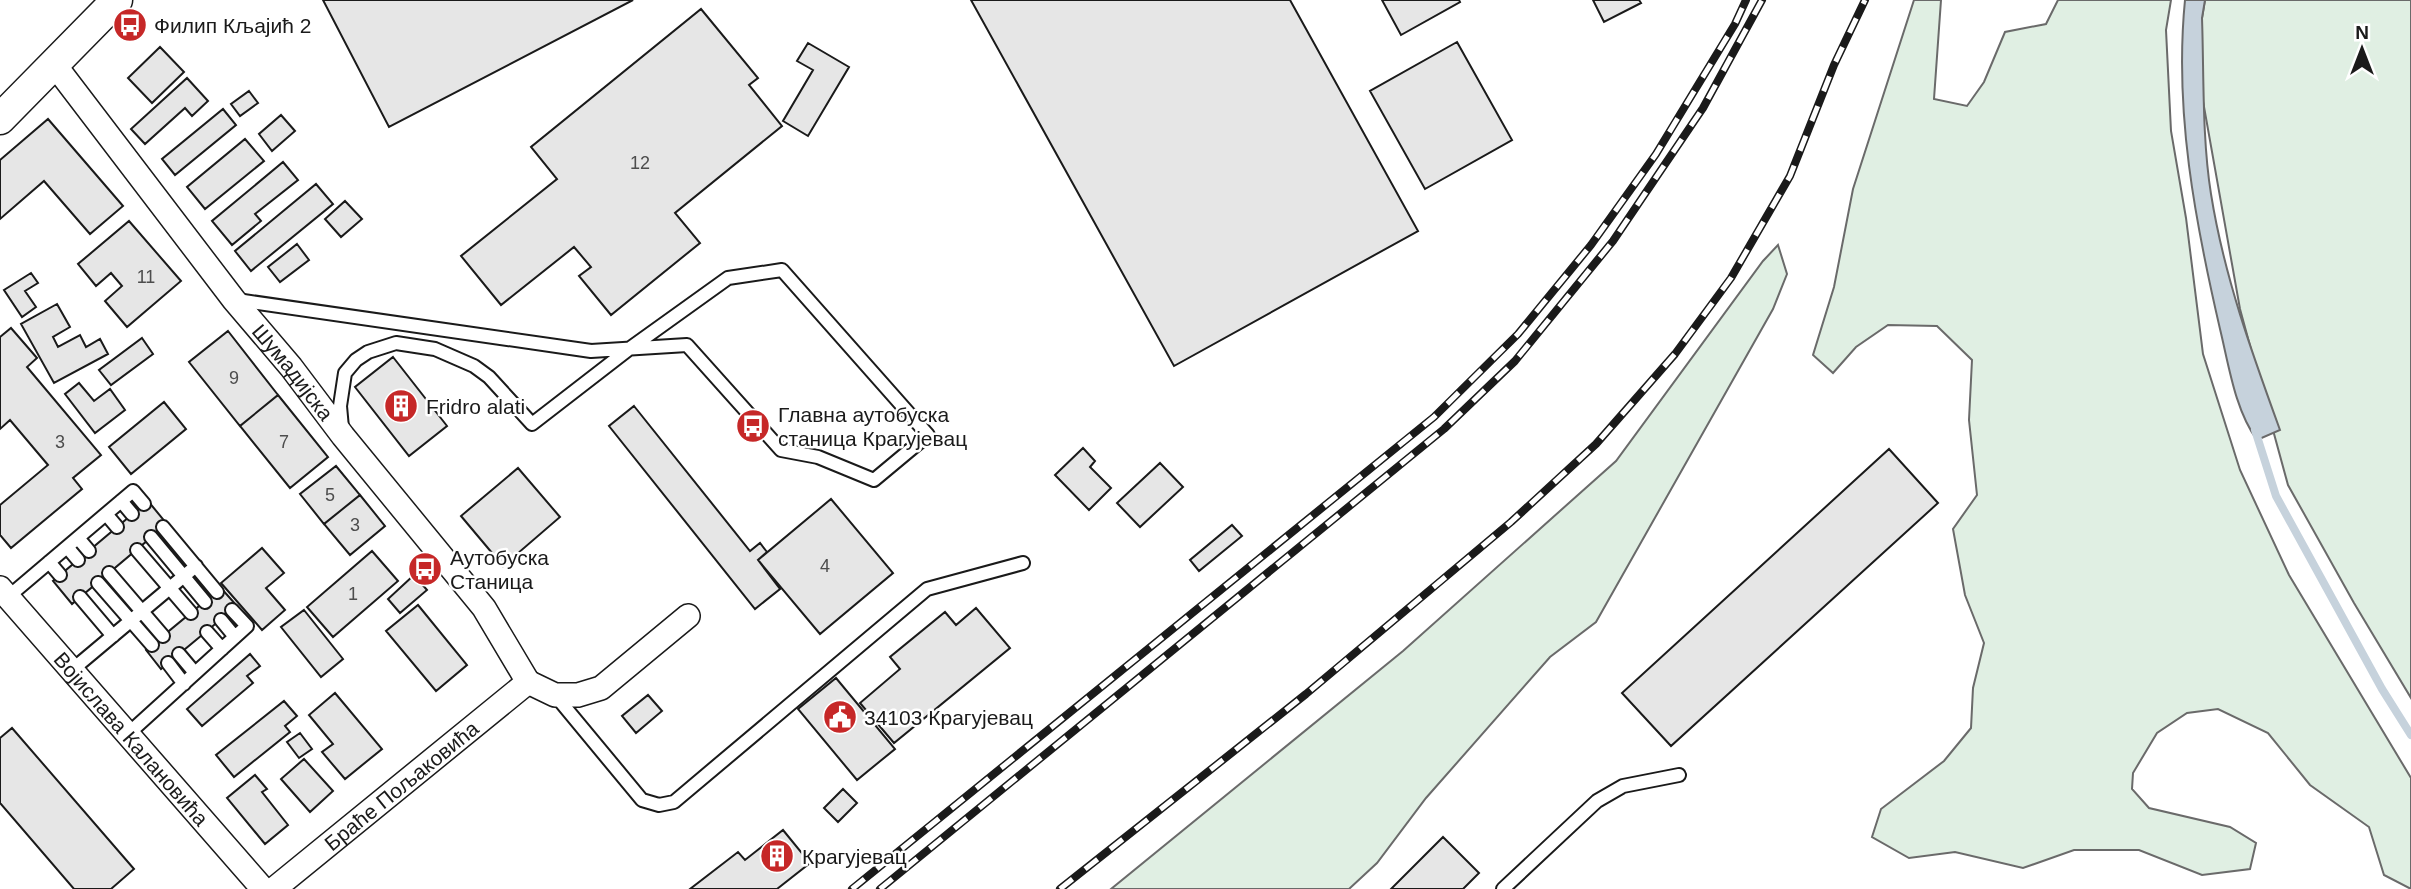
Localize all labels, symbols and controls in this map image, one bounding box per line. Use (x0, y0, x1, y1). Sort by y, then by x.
bus stop icon: Филип Кљајић 2 (111, 6, 149, 44)
place label: Филип Кљајић 2 (154, 14, 311, 37)
north arrow (2327, 14, 2397, 84)
text: N (2355, 22, 2369, 43)
house number: 12 (630, 153, 650, 173)
house number: 11 (137, 267, 155, 287)
street label: Шумадијска (248, 319, 338, 425)
house number: 9 (229, 368, 239, 388)
building icon: Fridro alati (382, 387, 420, 425)
place label: Fridro alati (426, 395, 525, 418)
place label: Главна аутобуска станица Крагујевац (778, 403, 967, 450)
bus stop icon: Главна аутобуска станица Крагујевац (734, 407, 772, 445)
house number: 3 (55, 432, 65, 452)
house number: 7 (279, 432, 289, 452)
house number: 5 (325, 485, 335, 505)
house number: 3 (350, 515, 360, 535)
place label: Аутобуска Станица (450, 546, 549, 593)
bus stop icon: Аутобуска Станица (406, 550, 444, 588)
house number: 4 (820, 556, 830, 576)
house number: 1 (348, 584, 358, 604)
street label: Војислава Калановића (50, 647, 214, 830)
public building icon: 34103 Крагујевац (821, 698, 859, 736)
place label: 34103 Крагујевац (864, 706, 1033, 729)
street label: Браће Пољаковића (320, 716, 483, 855)
building icon: Крагујевац (758, 837, 796, 875)
place label: Крагујевац (802, 845, 907, 868)

